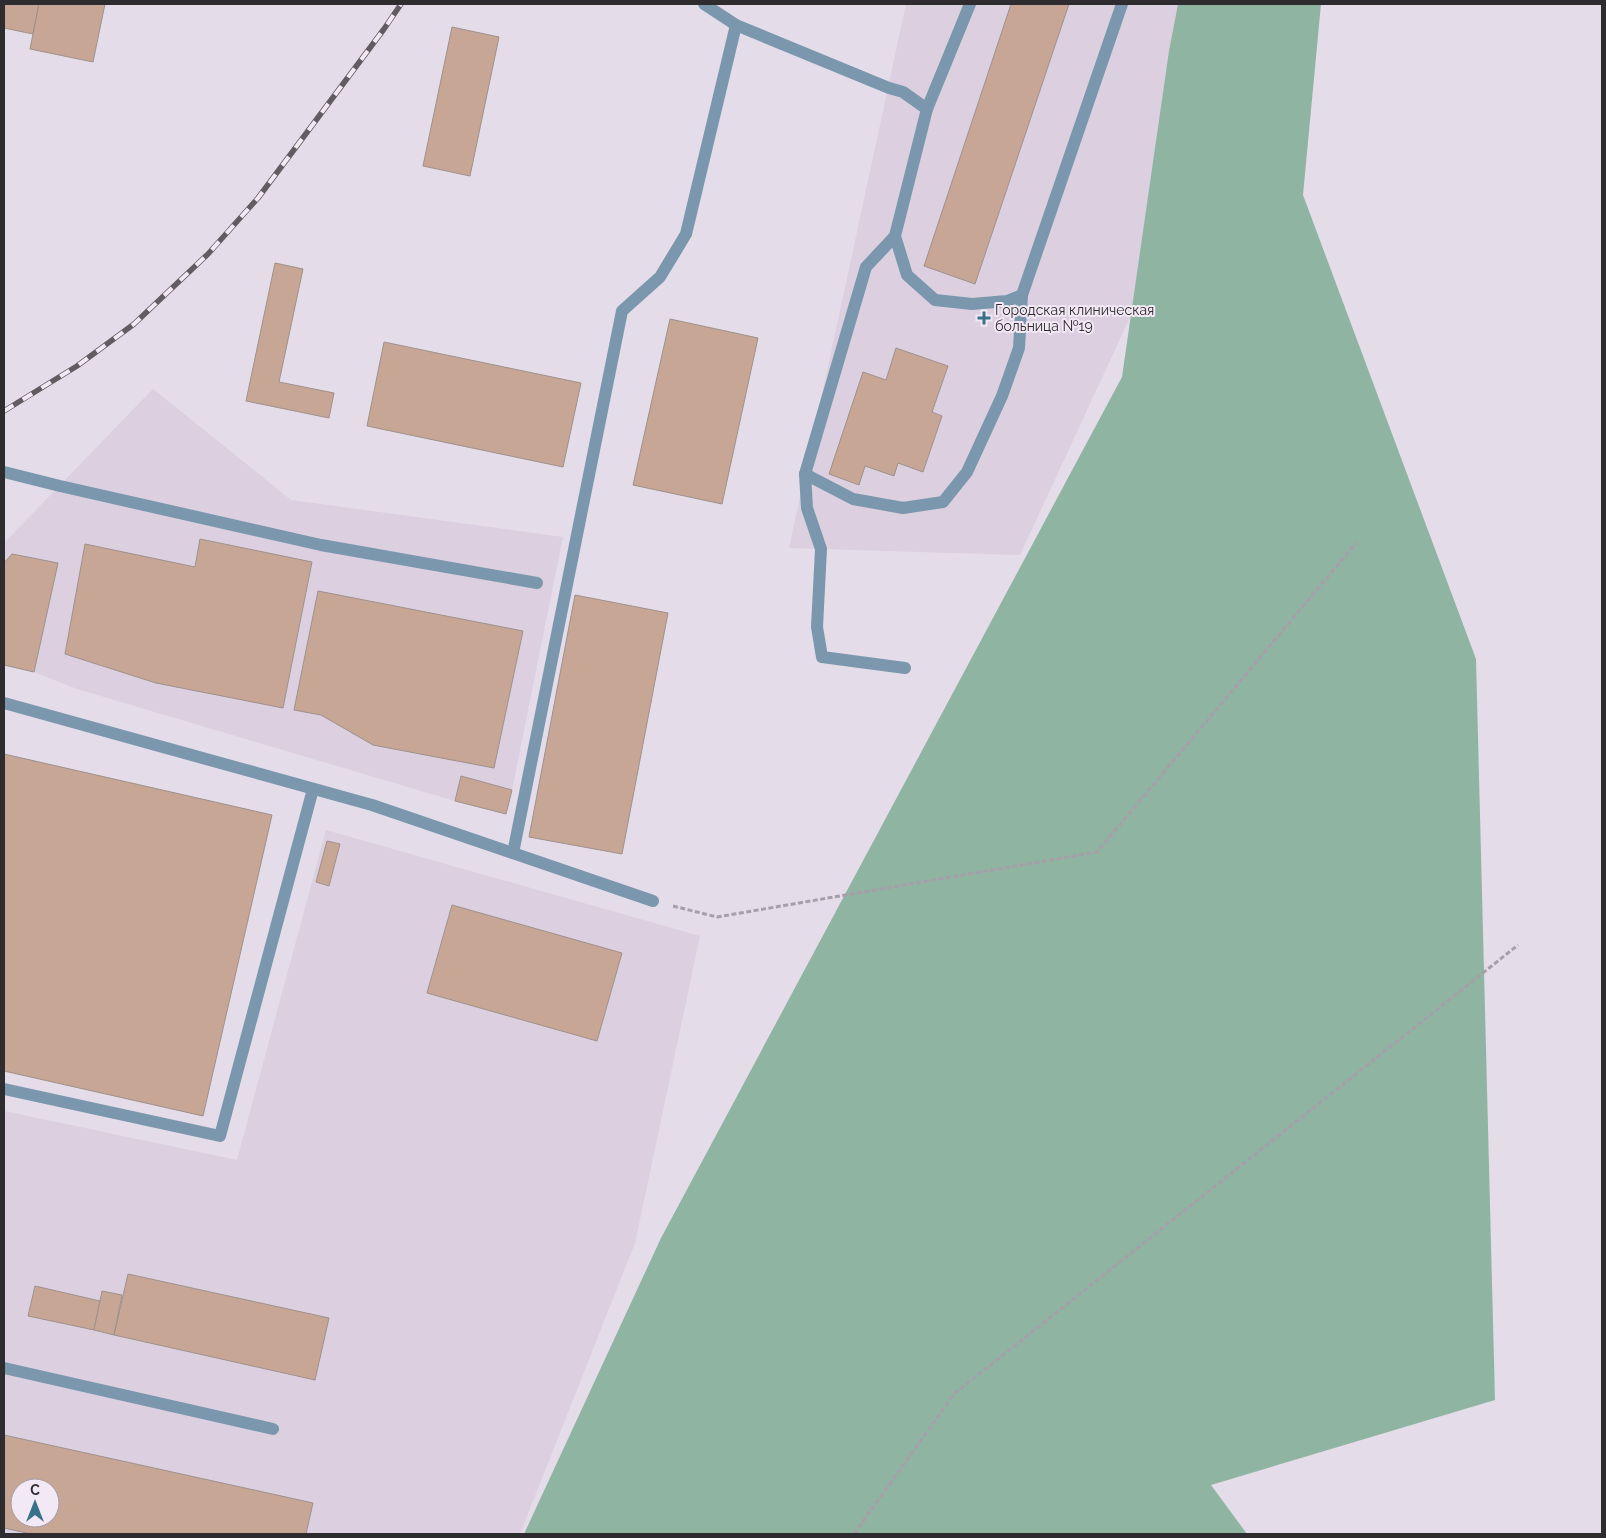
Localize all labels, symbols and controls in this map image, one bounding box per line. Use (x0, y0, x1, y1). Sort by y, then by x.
place label: Городская клиническая больница №19 (995, 302, 1154, 334)
marker: Городская клиническая больница №19 (977, 311, 991, 325)
north arrow (10, 1478, 60, 1528)
text: С (30, 1482, 40, 1498)

